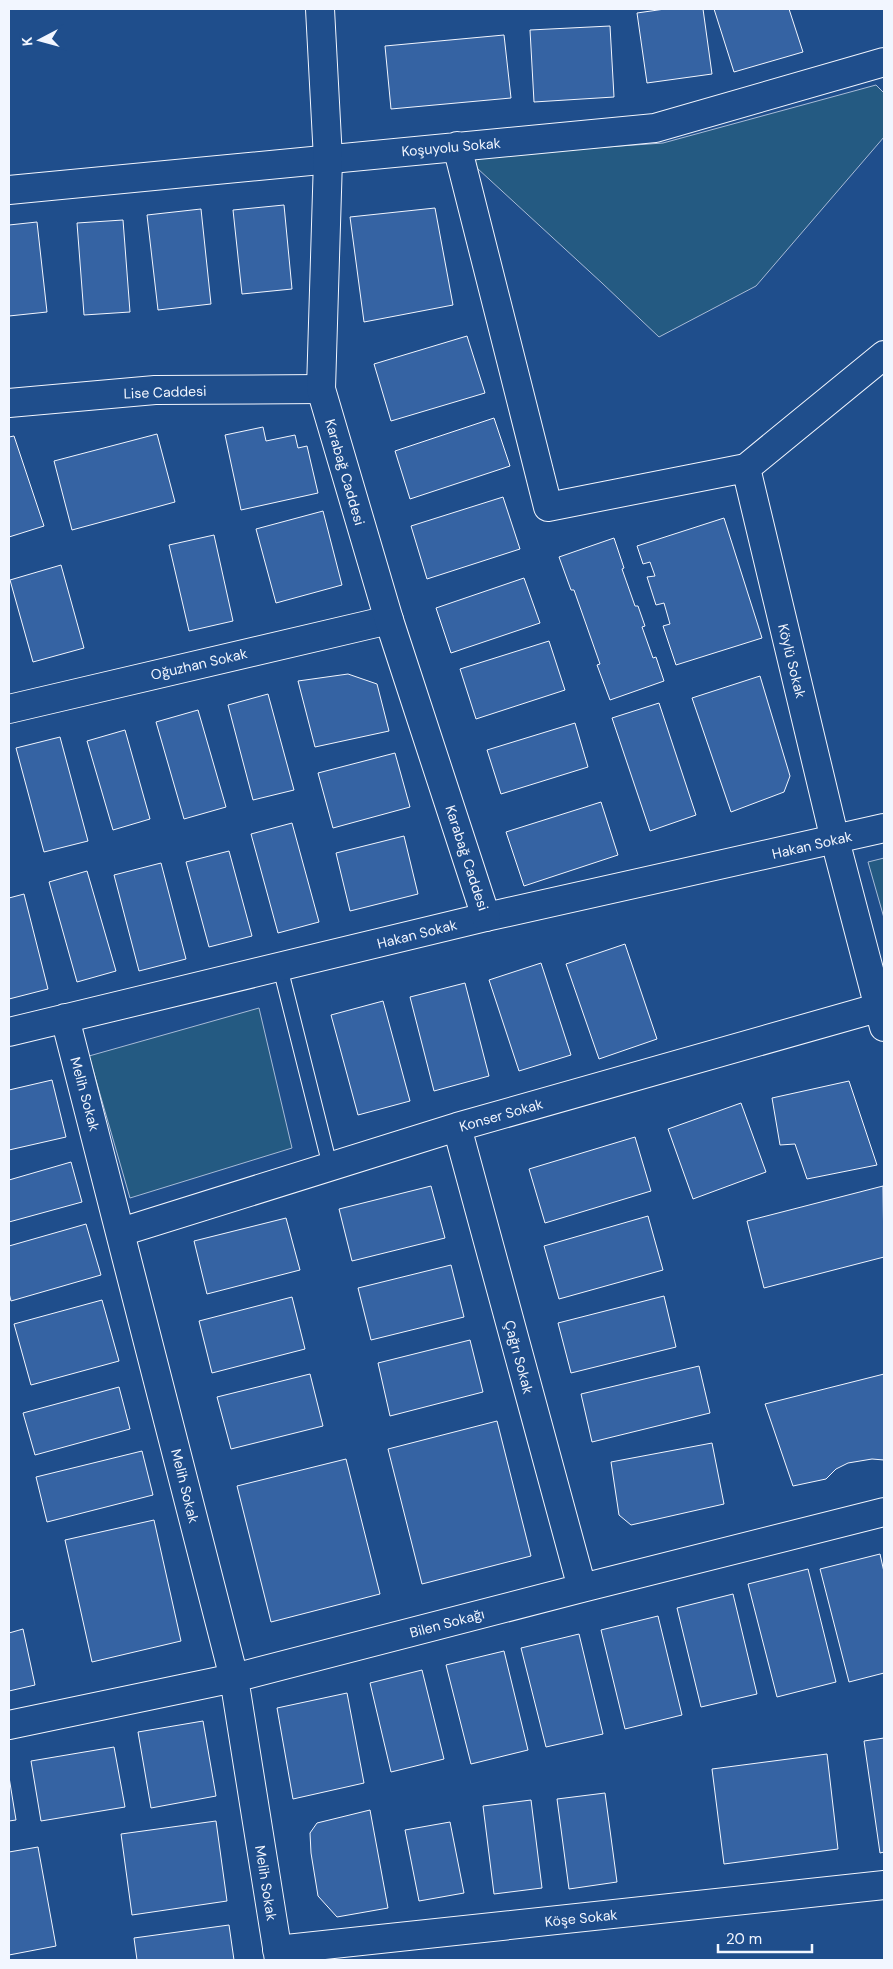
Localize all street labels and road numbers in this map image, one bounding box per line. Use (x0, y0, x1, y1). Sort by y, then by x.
street label: Koşuyolu Sokak (401, 134, 501, 160)
street label: Lise Caddesi (123, 382, 207, 402)
street label: Karabağ Caddesi (321, 417, 369, 527)
street label: Köylü Sokak (774, 622, 810, 700)
street label: Oğuzhan Sokak (149, 644, 249, 684)
street label: Karabağ Caddesi (441, 803, 493, 913)
street label: Hakan Sokak (770, 827, 854, 863)
street label: Hakan Sokak (375, 915, 459, 953)
street label: Melih Sokak (66, 1055, 104, 1133)
street label: Konser Sokak (457, 1094, 545, 1136)
street label: Çağrı Sokak (501, 1318, 537, 1396)
street label: Melih Sokak (167, 1447, 203, 1525)
street label: Bilen Sokağı (408, 1604, 486, 1642)
street label: Melih Sokak (251, 1844, 281, 1922)
street label: Köşe Sokak (544, 1905, 618, 1931)

